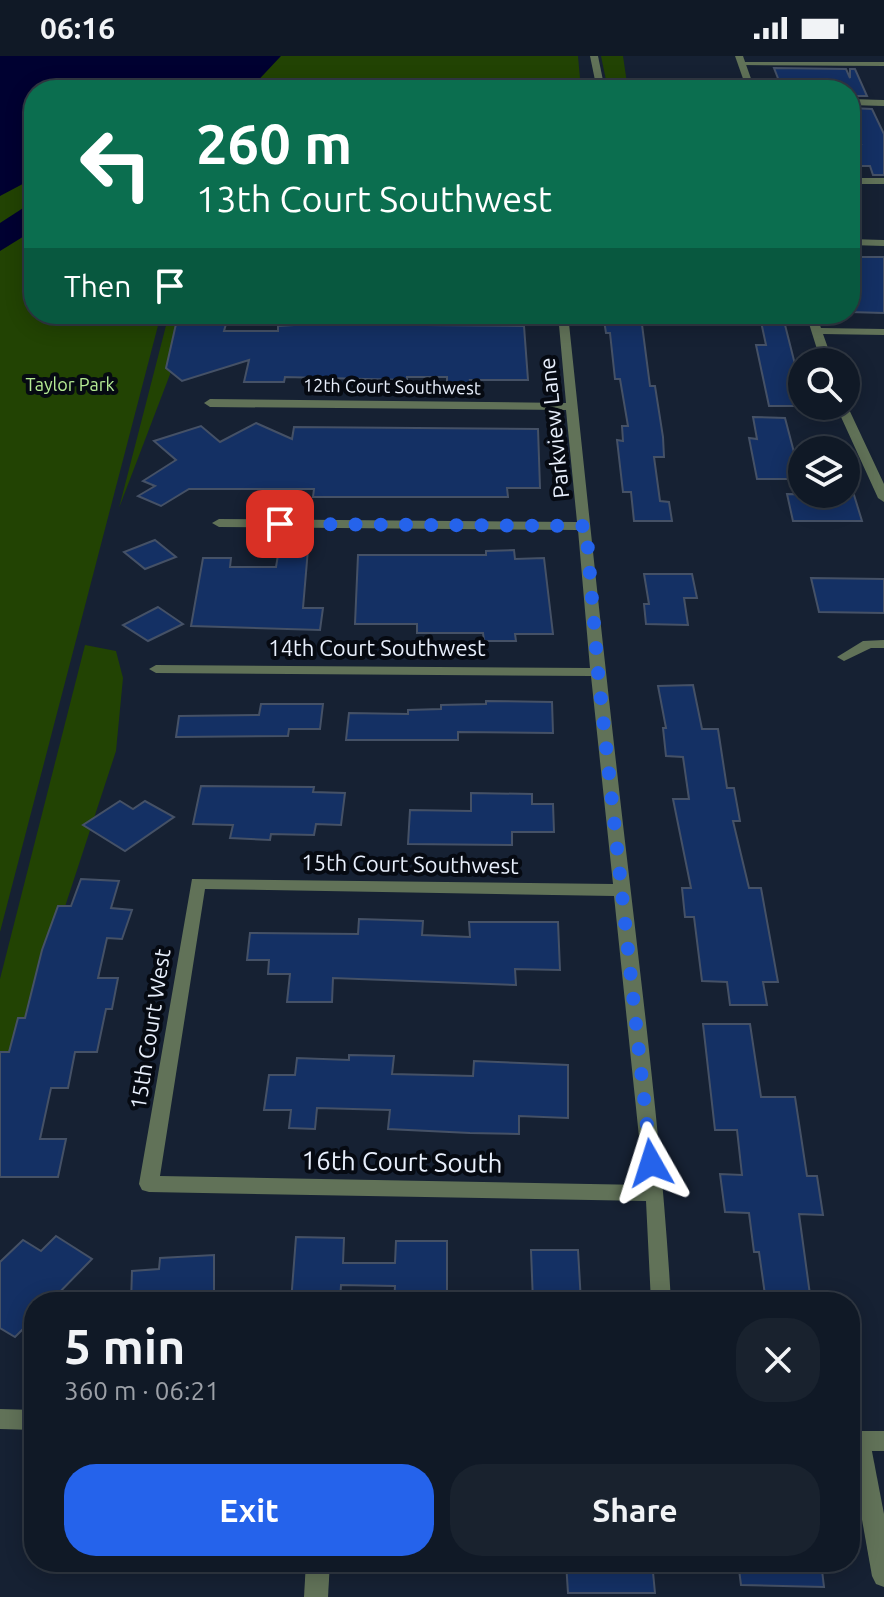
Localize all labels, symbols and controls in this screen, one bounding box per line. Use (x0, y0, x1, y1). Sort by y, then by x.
text: 06:16 (40, 11, 115, 45)
icon: left (64, 112, 168, 216)
text: 260 m (196, 112, 352, 175)
text: 13th Court Southwest (196, 178, 552, 219)
icon: arrive (148, 264, 192, 308)
text: Then (64, 269, 132, 303)
map controls (788, 348, 860, 508)
button: search (788, 348, 860, 420)
street label: Parkview Lane (534, 356, 573, 500)
park label: Taylor Park (25, 374, 115, 394)
street label: 12th Court Southwest (303, 374, 481, 398)
button: layers (788, 436, 860, 508)
pin (246, 490, 314, 558)
icon: arrive (258, 502, 302, 546)
street label: 14th Court Southwest (268, 635, 486, 660)
street label: 15th Court Southwest (301, 849, 519, 878)
street label: 15th Court West (124, 946, 175, 1111)
position arrow (609, 1121, 693, 1205)
street label: 16th Court South (301, 1145, 503, 1178)
button: close (736, 1318, 820, 1402)
text: 5 min (64, 1319, 185, 1373)
text: 360 m · 06:21 (64, 1376, 220, 1405)
button: Exit (64, 1464, 434, 1556)
button: Share (450, 1464, 820, 1556)

